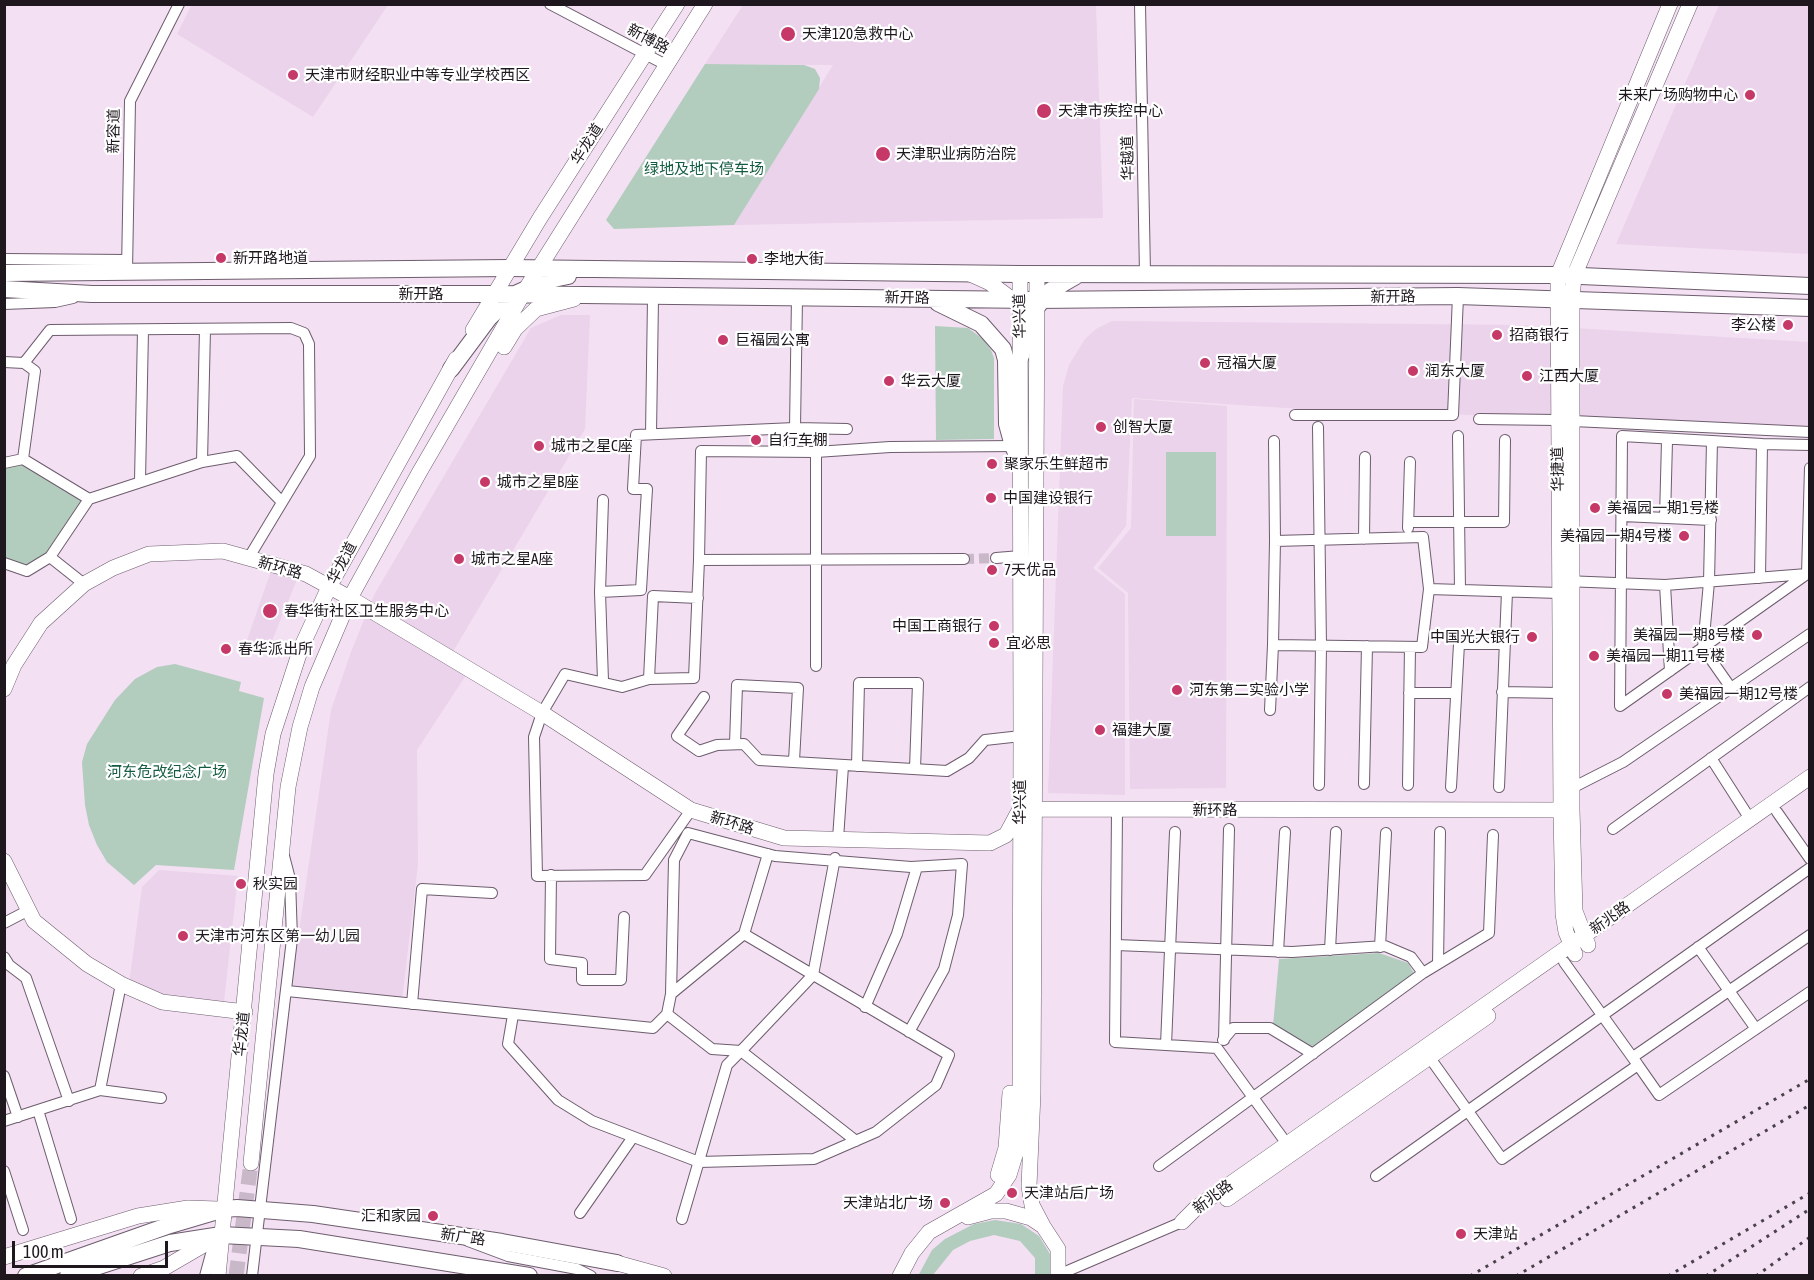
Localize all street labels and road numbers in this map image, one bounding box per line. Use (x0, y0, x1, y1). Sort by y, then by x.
street label: 新博路 (624, 20, 672, 58)
street label: 新容道 (105, 108, 123, 154)
street label: 华龙道 (567, 120, 607, 168)
street label: 华越道 (1119, 135, 1137, 181)
street label: 新开路 (399, 285, 443, 303)
street label: 新开路 (1370, 288, 1416, 306)
street label: 新开路 (884, 289, 930, 307)
street label: 华兴道 (1011, 293, 1029, 339)
street label: 华捷道 (1549, 446, 1567, 492)
street label: 华龙道 (323, 539, 361, 587)
street label: 新环路 (256, 553, 304, 583)
street label: 华兴道 (1011, 780, 1029, 824)
street label: 新环路 (1193, 801, 1237, 819)
street label: 新环路 (708, 808, 756, 838)
street label: 新兆路 (1586, 898, 1634, 938)
street label: 华龙道 (231, 1011, 253, 1057)
street label: 新兆路 (1190, 1176, 1236, 1218)
street label: 新广路 (439, 1225, 487, 1249)

